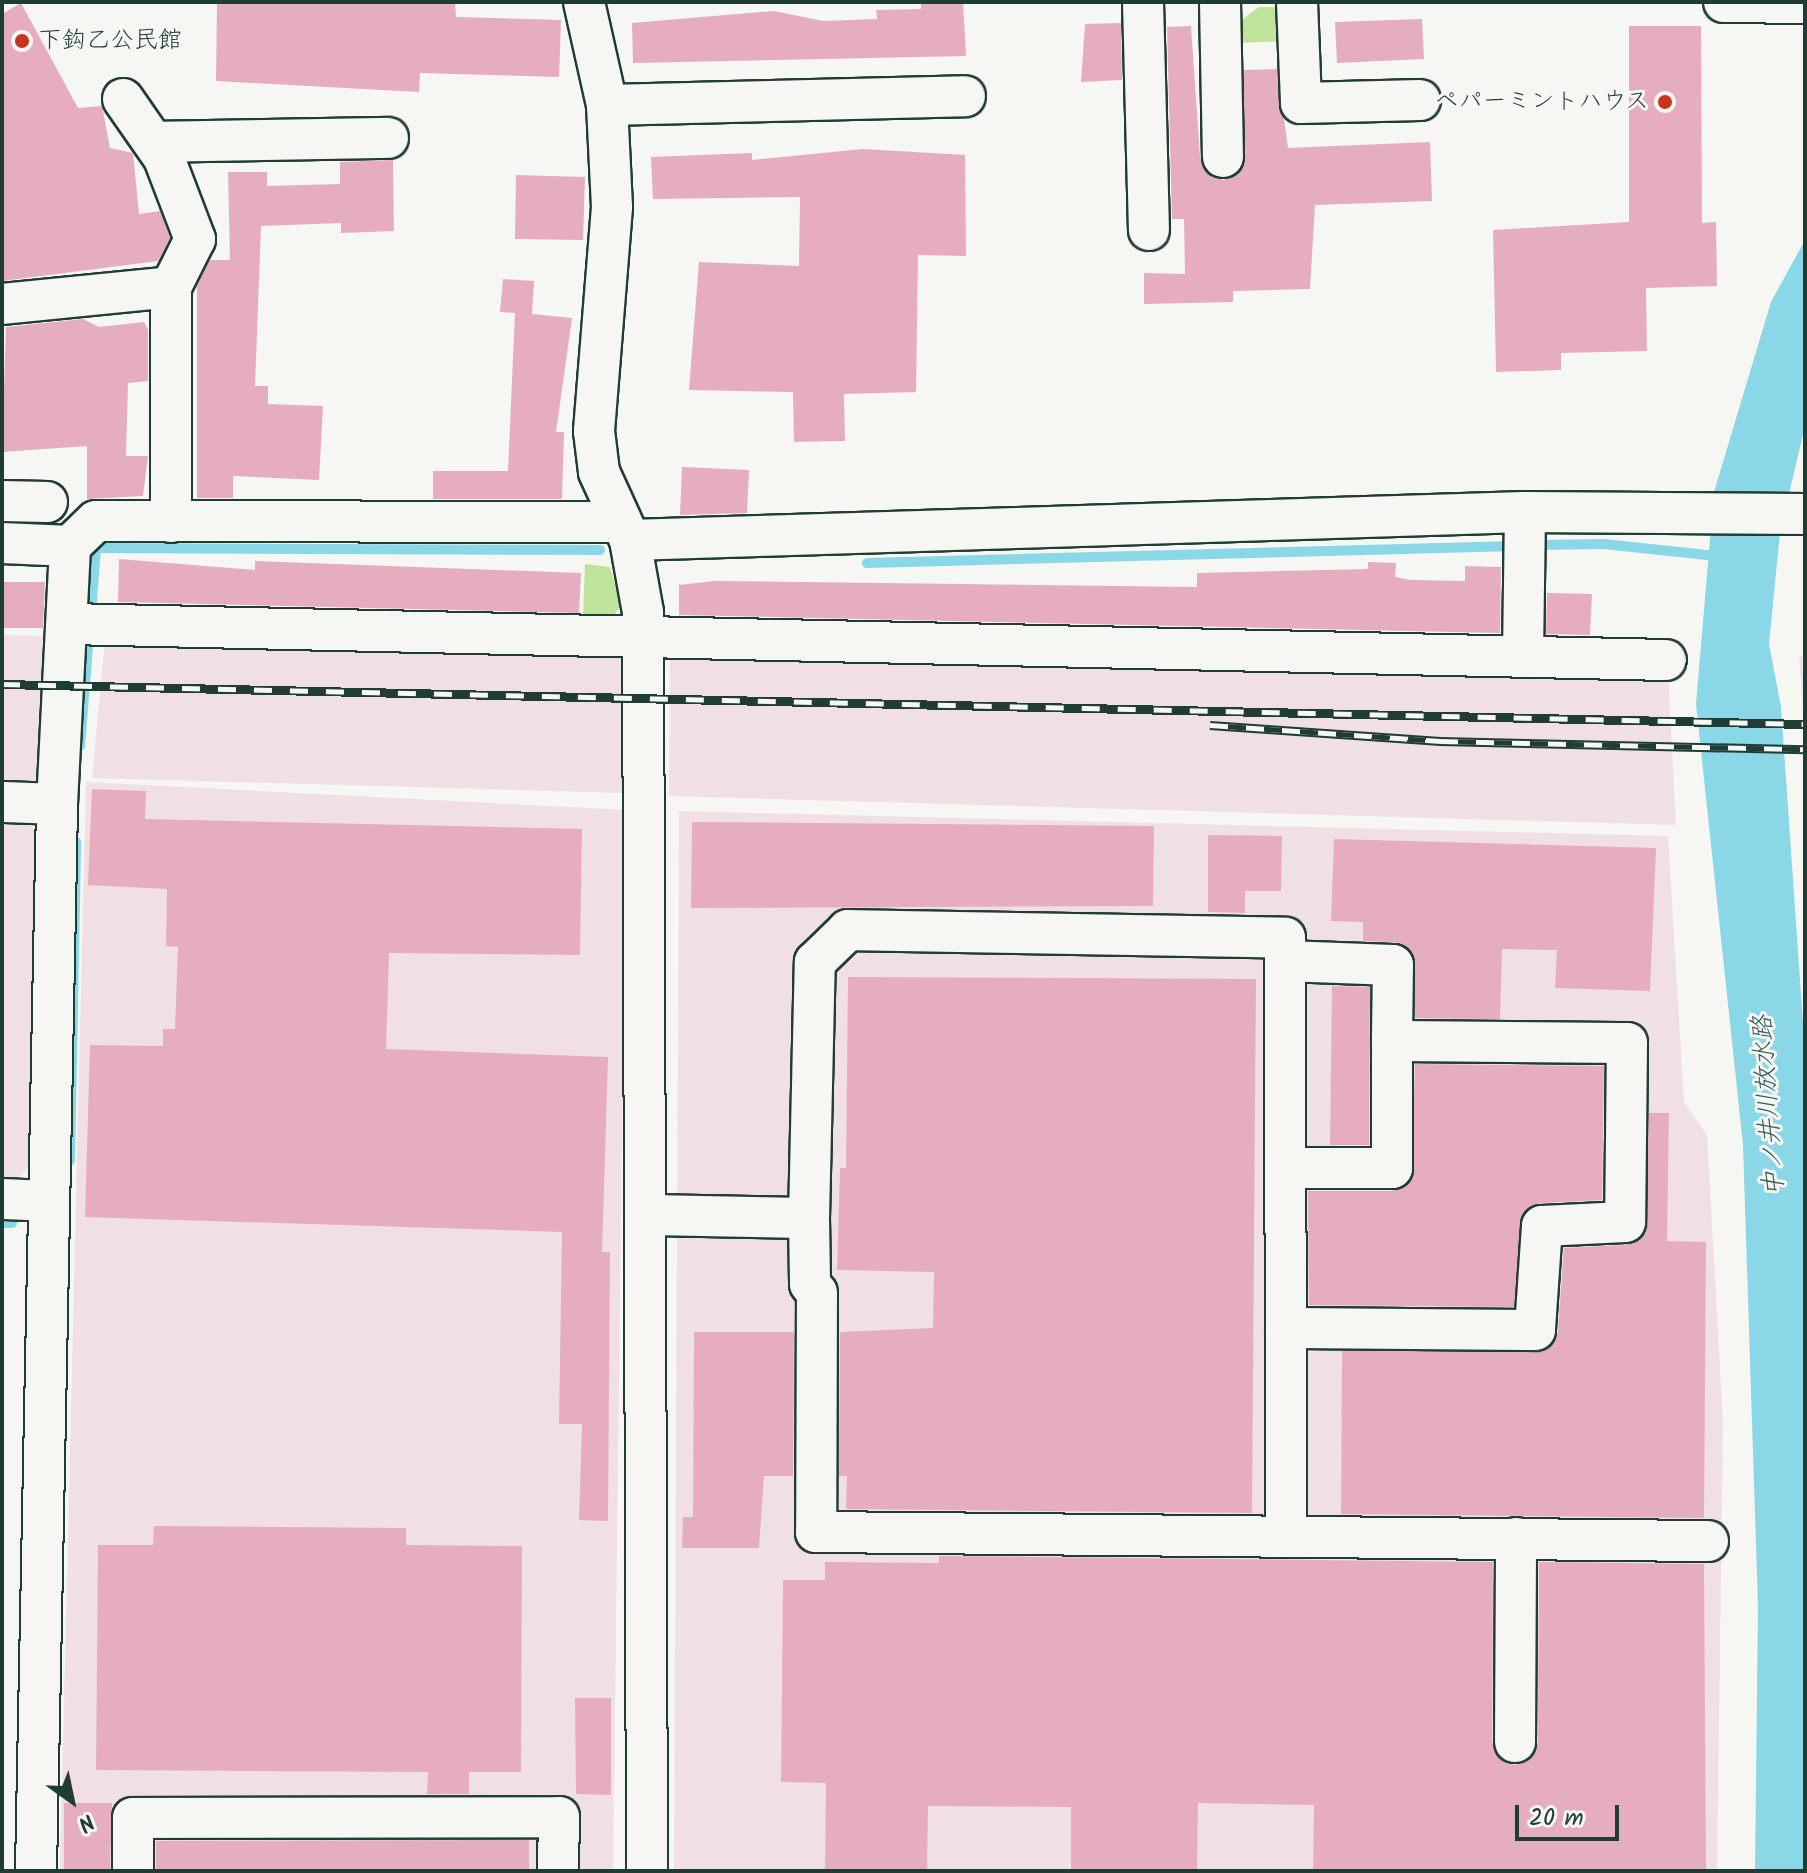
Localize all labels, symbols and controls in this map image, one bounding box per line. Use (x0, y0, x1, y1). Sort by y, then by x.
place label: 下鈎乙公民館 (38, 27, 182, 55)
marker: 下鈎乙公民館 (13, 32, 31, 50)
place label: ペパーミントハウス (1433, 88, 1649, 116)
marker: ペパーミントハウス (1656, 93, 1674, 111)
water label: 中ノ井川放水路 (1748, 1014, 1792, 1198)
north arrow (32, 1761, 112, 1841)
scale bar (1519, 1789, 1623, 1839)
text: 20 m (1529, 1799, 1584, 1838)
text: N (70, 1803, 101, 1840)

